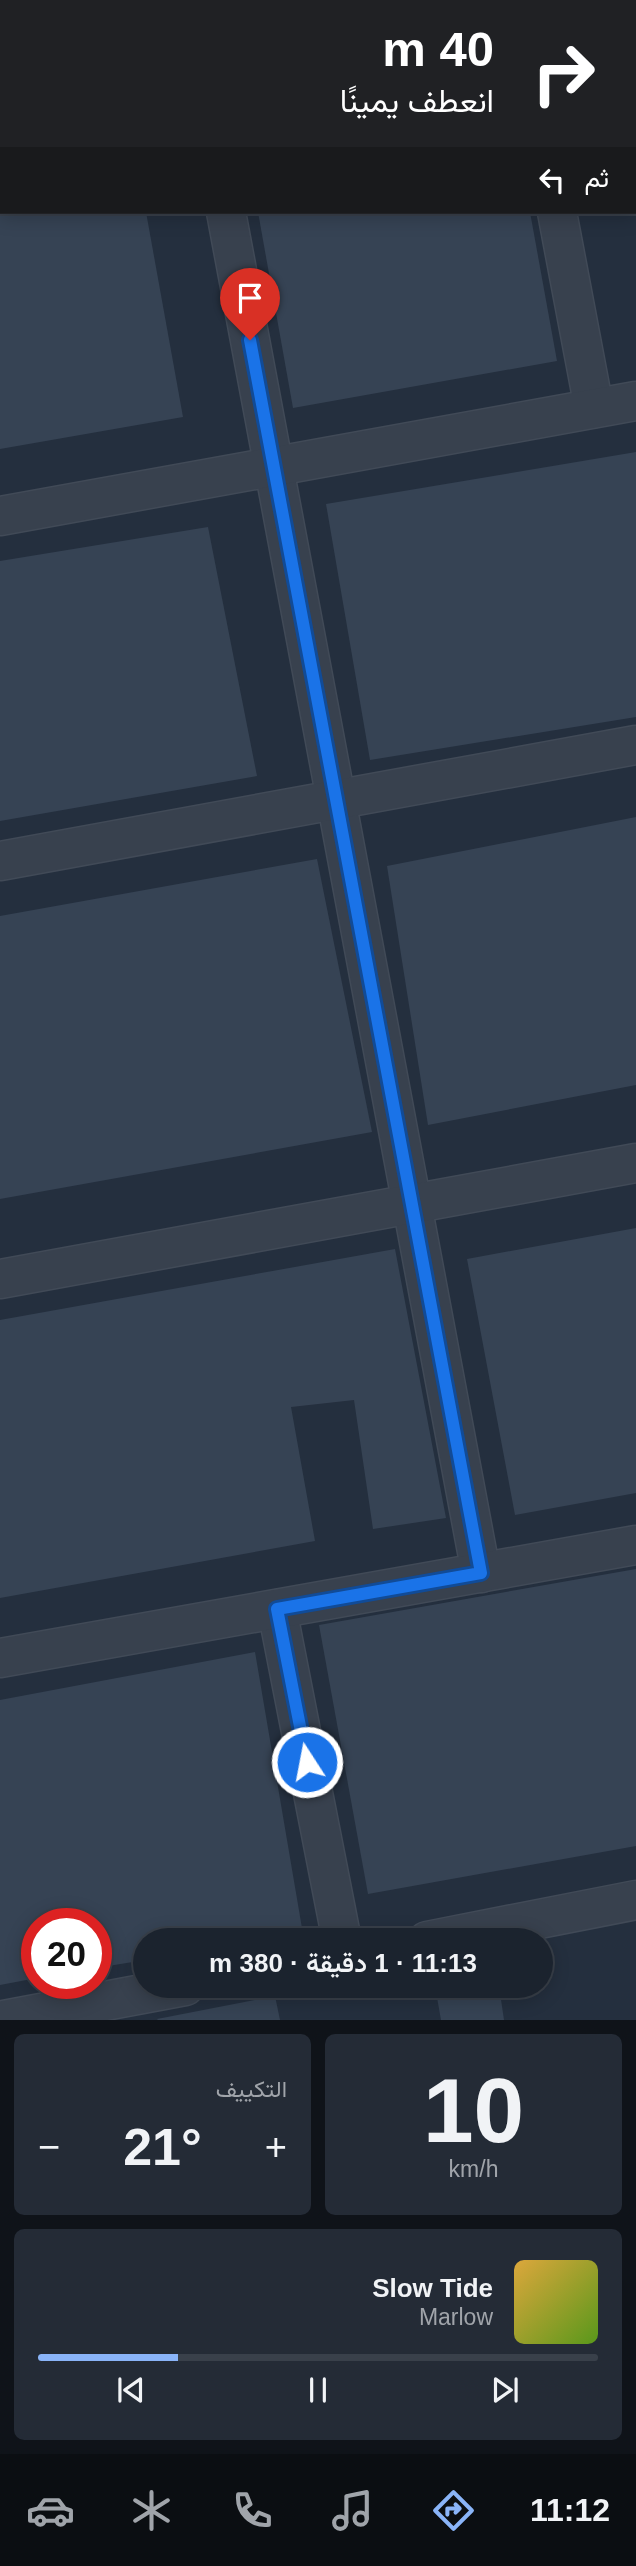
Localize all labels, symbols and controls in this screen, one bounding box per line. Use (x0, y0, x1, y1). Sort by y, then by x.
text: 40 m (382, 22, 494, 76)
icon: right (518, 28, 609, 119)
text: انعطف يمينًا (340, 83, 494, 119)
icon: left (533, 161, 571, 199)
text: ثم (585, 163, 609, 193)
pin (220, 268, 280, 340)
icon: arrive (231, 279, 269, 317)
position arrow (270, 1725, 344, 1799)
speed limit sign: 20 (21, 1908, 112, 1999)
text: 11:13 · 1 دقيقة · 380 m (209, 1948, 477, 1978)
text: 10 (423, 2060, 524, 2161)
text: التكييف (216, 2076, 287, 2102)
text: 21° (123, 2118, 202, 2176)
text: − (38, 2126, 60, 2168)
text: + (265, 2126, 287, 2168)
text: km/h (449, 2156, 498, 2182)
text: Slow Tide (372, 2273, 493, 2303)
text: Marlow (419, 2304, 493, 2330)
icon: previous (112, 2371, 150, 2409)
icon: pause (299, 2371, 337, 2409)
icon: next (486, 2371, 524, 2409)
icon: car (26, 2486, 75, 2535)
icon: climate (127, 2486, 176, 2535)
icon: phone (228, 2486, 277, 2535)
icon: music (328, 2486, 377, 2535)
icon: directions (429, 2486, 478, 2535)
text: 11:12 (530, 2492, 610, 2528)

